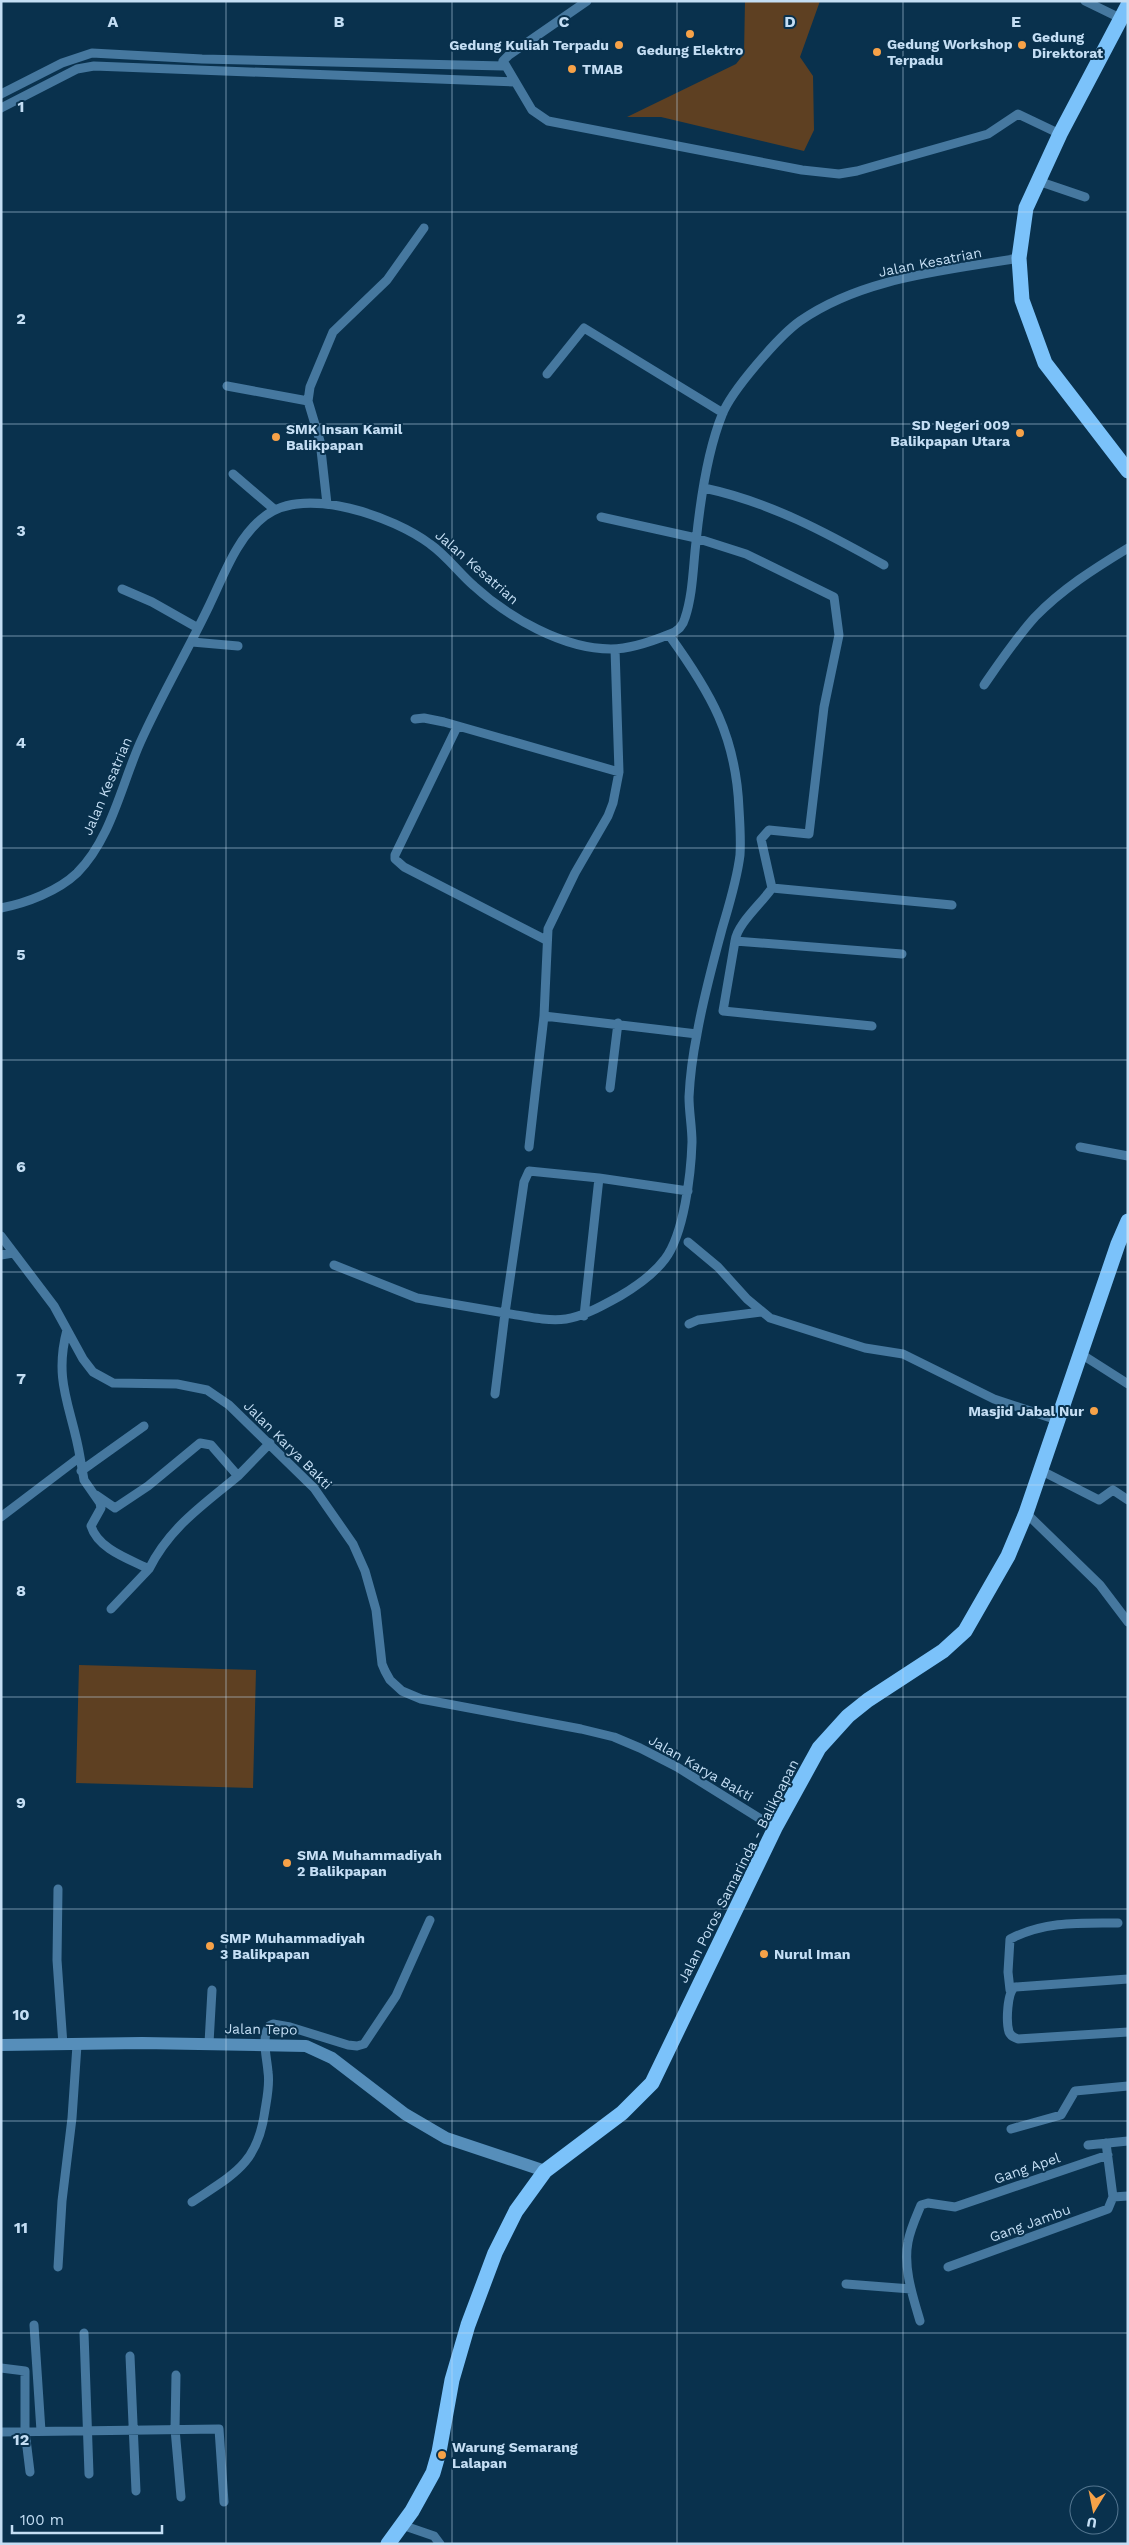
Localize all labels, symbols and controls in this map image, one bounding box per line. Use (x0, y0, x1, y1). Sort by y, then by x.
text: A (108, 12, 119, 31)
text: B (334, 12, 345, 31)
text: C (559, 12, 570, 31)
text: D (784, 12, 796, 31)
text: E (1011, 12, 1021, 31)
marker: Gedung Elektro (684, 28, 696, 40)
place label: Gedung Direktorat (1032, 29, 1103, 61)
place label: Gedung Workshop Terpadu (887, 36, 1013, 68)
place label: Gedung Kuliah Terpadu (449, 37, 609, 53)
marker: Gedung Kuliah Terpadu (613, 39, 625, 51)
marker: Gedung Direktorat (1016, 39, 1028, 51)
place label: Gedung Elektro (637, 42, 743, 58)
marker: Gedung Workshop Terpadu (871, 46, 883, 58)
place label: TMAB (582, 61, 623, 77)
marker: TMAB (566, 63, 578, 75)
text: 1 (18, 97, 24, 116)
street label: Jalan Kesatrian (877, 244, 983, 280)
text: 2 (16, 309, 26, 328)
place label: SD Negeri 009 Balikpapan Utara (890, 417, 1011, 449)
place label: SMK Insan Kamil Balikpapan (286, 421, 403, 453)
marker: SD Negeri 009 Balikpapan Utara (1014, 427, 1026, 439)
marker: SMK Insan Kamil Balikpapan (270, 431, 282, 443)
text: 3 (16, 521, 26, 540)
street label: Jalan Kesatrian (432, 527, 522, 607)
text: 4 (16, 733, 26, 752)
street label: Jalan Kesatrian (79, 735, 135, 837)
text: 5 (16, 945, 26, 964)
text: 6 (16, 1157, 26, 1176)
text: 7 (16, 1369, 26, 1388)
street label: Jalan Karya Bakti (241, 1398, 335, 1492)
place label: Masjid Jabal Nur (968, 1403, 1084, 1419)
marker: Masjid Jabal Nur (1088, 1405, 1100, 1417)
text: 8 (16, 1581, 26, 1600)
street label: Jalan Karya Bakti (646, 1732, 756, 1804)
street label: Jalan Poros Samarinda - Balikpapan (674, 1757, 802, 1985)
text: 9 (16, 1793, 26, 1812)
place label: SMA Muhammadiyah 2 Balikpapan (297, 1847, 442, 1879)
marker: SMA Muhammadiyah 2 Balikpapan (281, 1857, 293, 1869)
place label: SMP Muhammadiyah 3 Balikpapan (220, 1930, 365, 1962)
marker: SMP Muhammadiyah 3 Balikpapan (204, 1940, 216, 1952)
place label: Nurul Iman (774, 1946, 850, 1962)
marker: Nurul Iman (758, 1948, 770, 1960)
text: 10 (12, 2005, 30, 2024)
street label: Jalan Tepo (224, 2020, 298, 2038)
street label: Gang Apel (992, 2149, 1063, 2187)
street label: Gang Jambu (987, 2201, 1073, 2245)
text: 11 (14, 2218, 28, 2237)
text: 12 (13, 2430, 29, 2449)
place label: Warung Semarang Lalapan (452, 2439, 578, 2471)
marker: Warung Semarang Lalapan (436, 2449, 448, 2461)
north arrow (1069, 2485, 1119, 2535)
scale bar (12, 2502, 162, 2534)
text: 100 m (20, 2511, 64, 2529)
text: U (1085, 2514, 1098, 2532)

